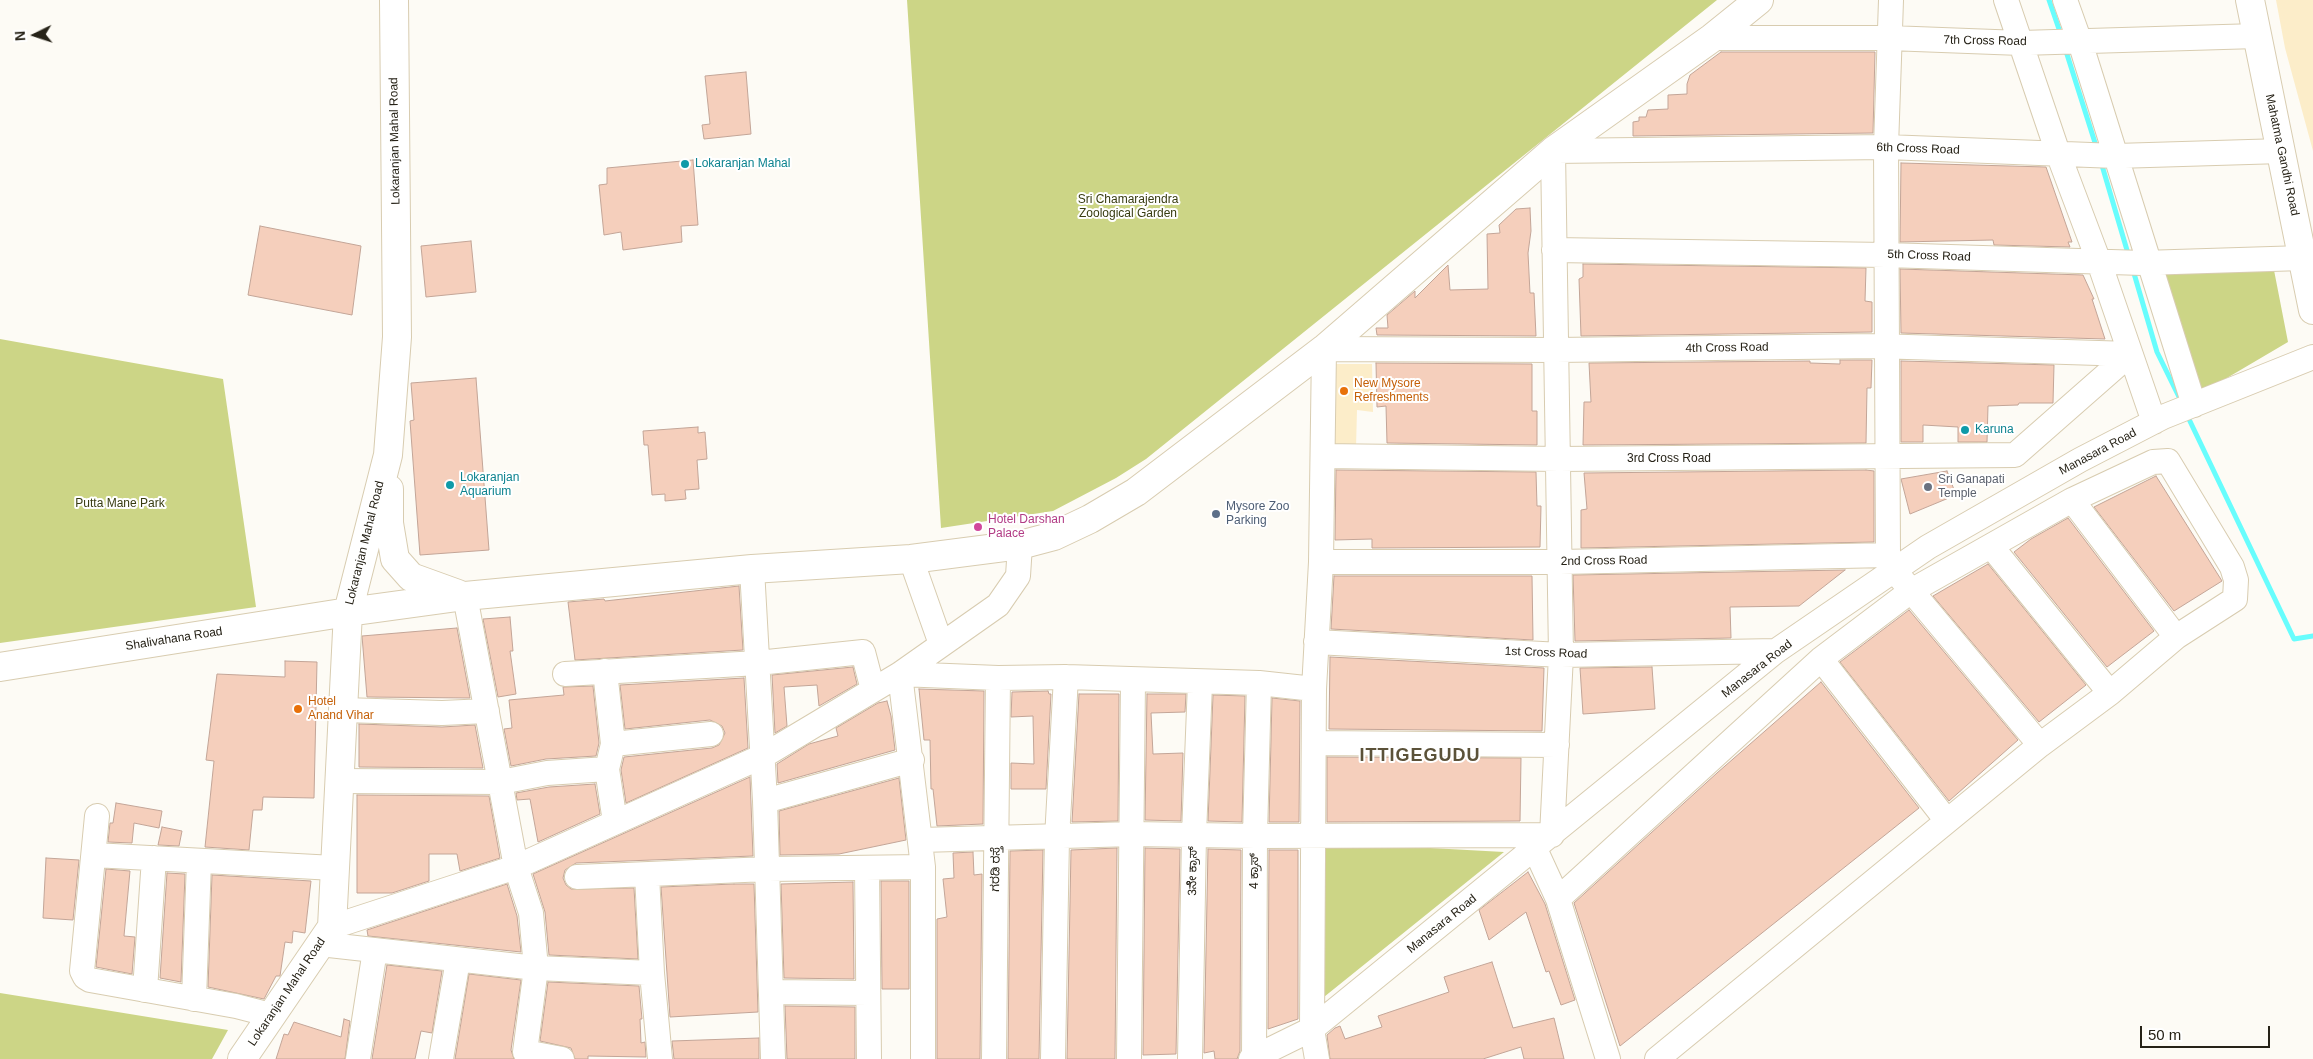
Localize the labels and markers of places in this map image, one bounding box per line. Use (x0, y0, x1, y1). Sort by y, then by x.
place label: Lokaranjan Mahal (695, 157, 790, 171)
marker: Lokaranjan Mahal (679, 158, 691, 170)
place label: New Mysore Refreshments (1354, 377, 1429, 405)
marker: New Mysore Refreshments (1338, 385, 1350, 397)
place label: Karuna (1975, 423, 2014, 437)
marker: Karuna (1959, 424, 1971, 436)
place label: Lokaranjan Aquarium (460, 471, 519, 499)
place label: Sri Ganapati Temple (1938, 473, 2005, 501)
marker: Lokaranjan Aquarium (444, 479, 456, 491)
marker: Sri Ganapati Temple (1922, 481, 1934, 493)
place label: Mysore Zoo Parking (1226, 500, 1289, 528)
marker: Mysore Zoo Parking (1210, 508, 1222, 520)
place label: Hotel Darshan Palace (988, 513, 1065, 541)
marker: Hotel Darshan Palace (972, 521, 984, 533)
place label: Hotel Anand Vihar (308, 695, 374, 723)
marker: Hotel Anand Vihar (292, 703, 304, 715)

